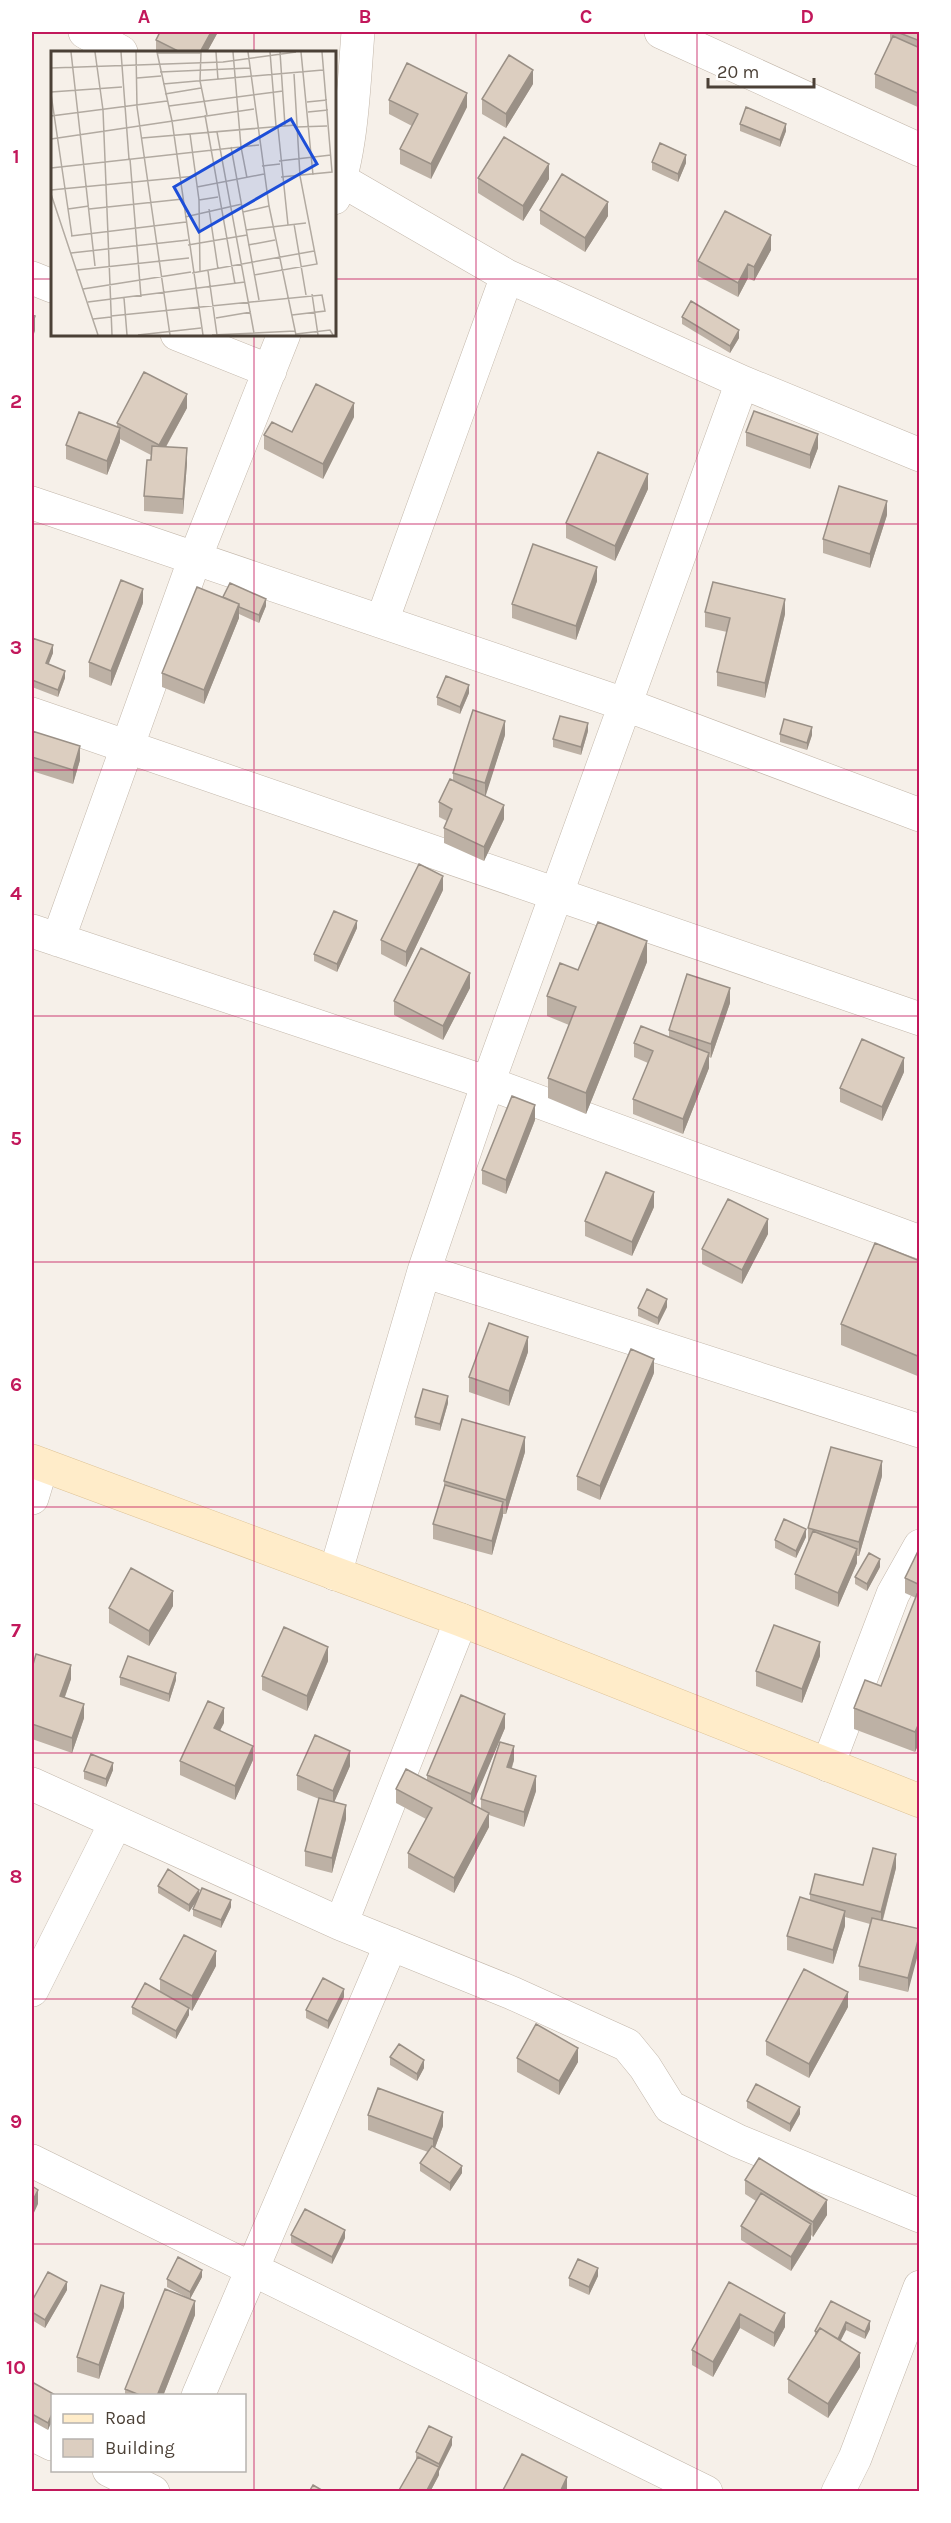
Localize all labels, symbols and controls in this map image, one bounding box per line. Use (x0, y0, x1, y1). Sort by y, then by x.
text: A (138, 5, 151, 28)
text: B (359, 5, 371, 28)
text: C (580, 5, 592, 28)
text: D (800, 5, 814, 28)
inset map (51, 51, 336, 336)
scale bar (708, 51, 814, 89)
text: 20 m (717, 61, 759, 83)
text: 1 (12, 145, 20, 168)
text: 2 (10, 390, 22, 413)
text: 3 (10, 636, 22, 659)
text: 4 (10, 882, 22, 905)
text: 5 (10, 1127, 22, 1150)
text: 6 (10, 1373, 22, 1396)
text: 7 (11, 1619, 21, 1642)
text: 8 (10, 1865, 22, 1888)
text: 9 (10, 2110, 22, 2133)
text: 10 (6, 2356, 26, 2379)
legend (51, 2394, 246, 2472)
text: Road (105, 2407, 146, 2429)
text: Building (105, 2437, 175, 2459)

